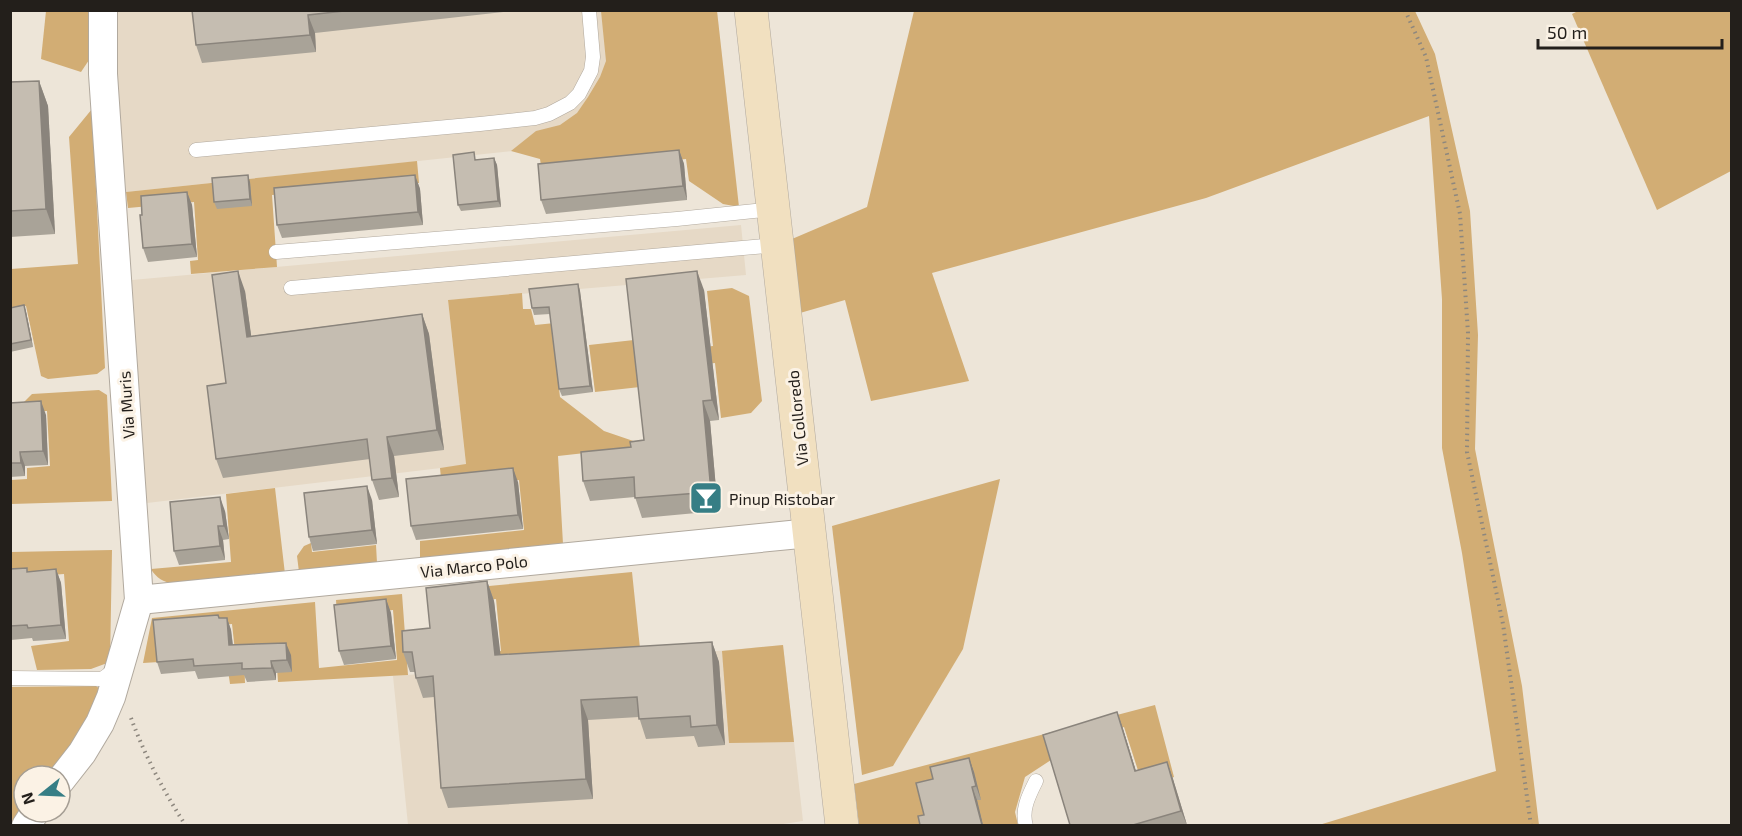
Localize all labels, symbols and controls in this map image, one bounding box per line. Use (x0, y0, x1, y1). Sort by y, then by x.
scale bar (1538, 12, 1722, 50)
text: 50 m (1547, 21, 1587, 43)
street label: Via Colloredo (783, 369, 811, 467)
street label: Via Muris (114, 371, 138, 439)
bar icon: Pinup Ristobar (688, 480, 724, 516)
place label: Pinup Ristobar (729, 489, 836, 508)
street label: Via Marco Polo (419, 551, 529, 581)
north arrow (12, 764, 72, 824)
text: N (16, 790, 38, 807)

